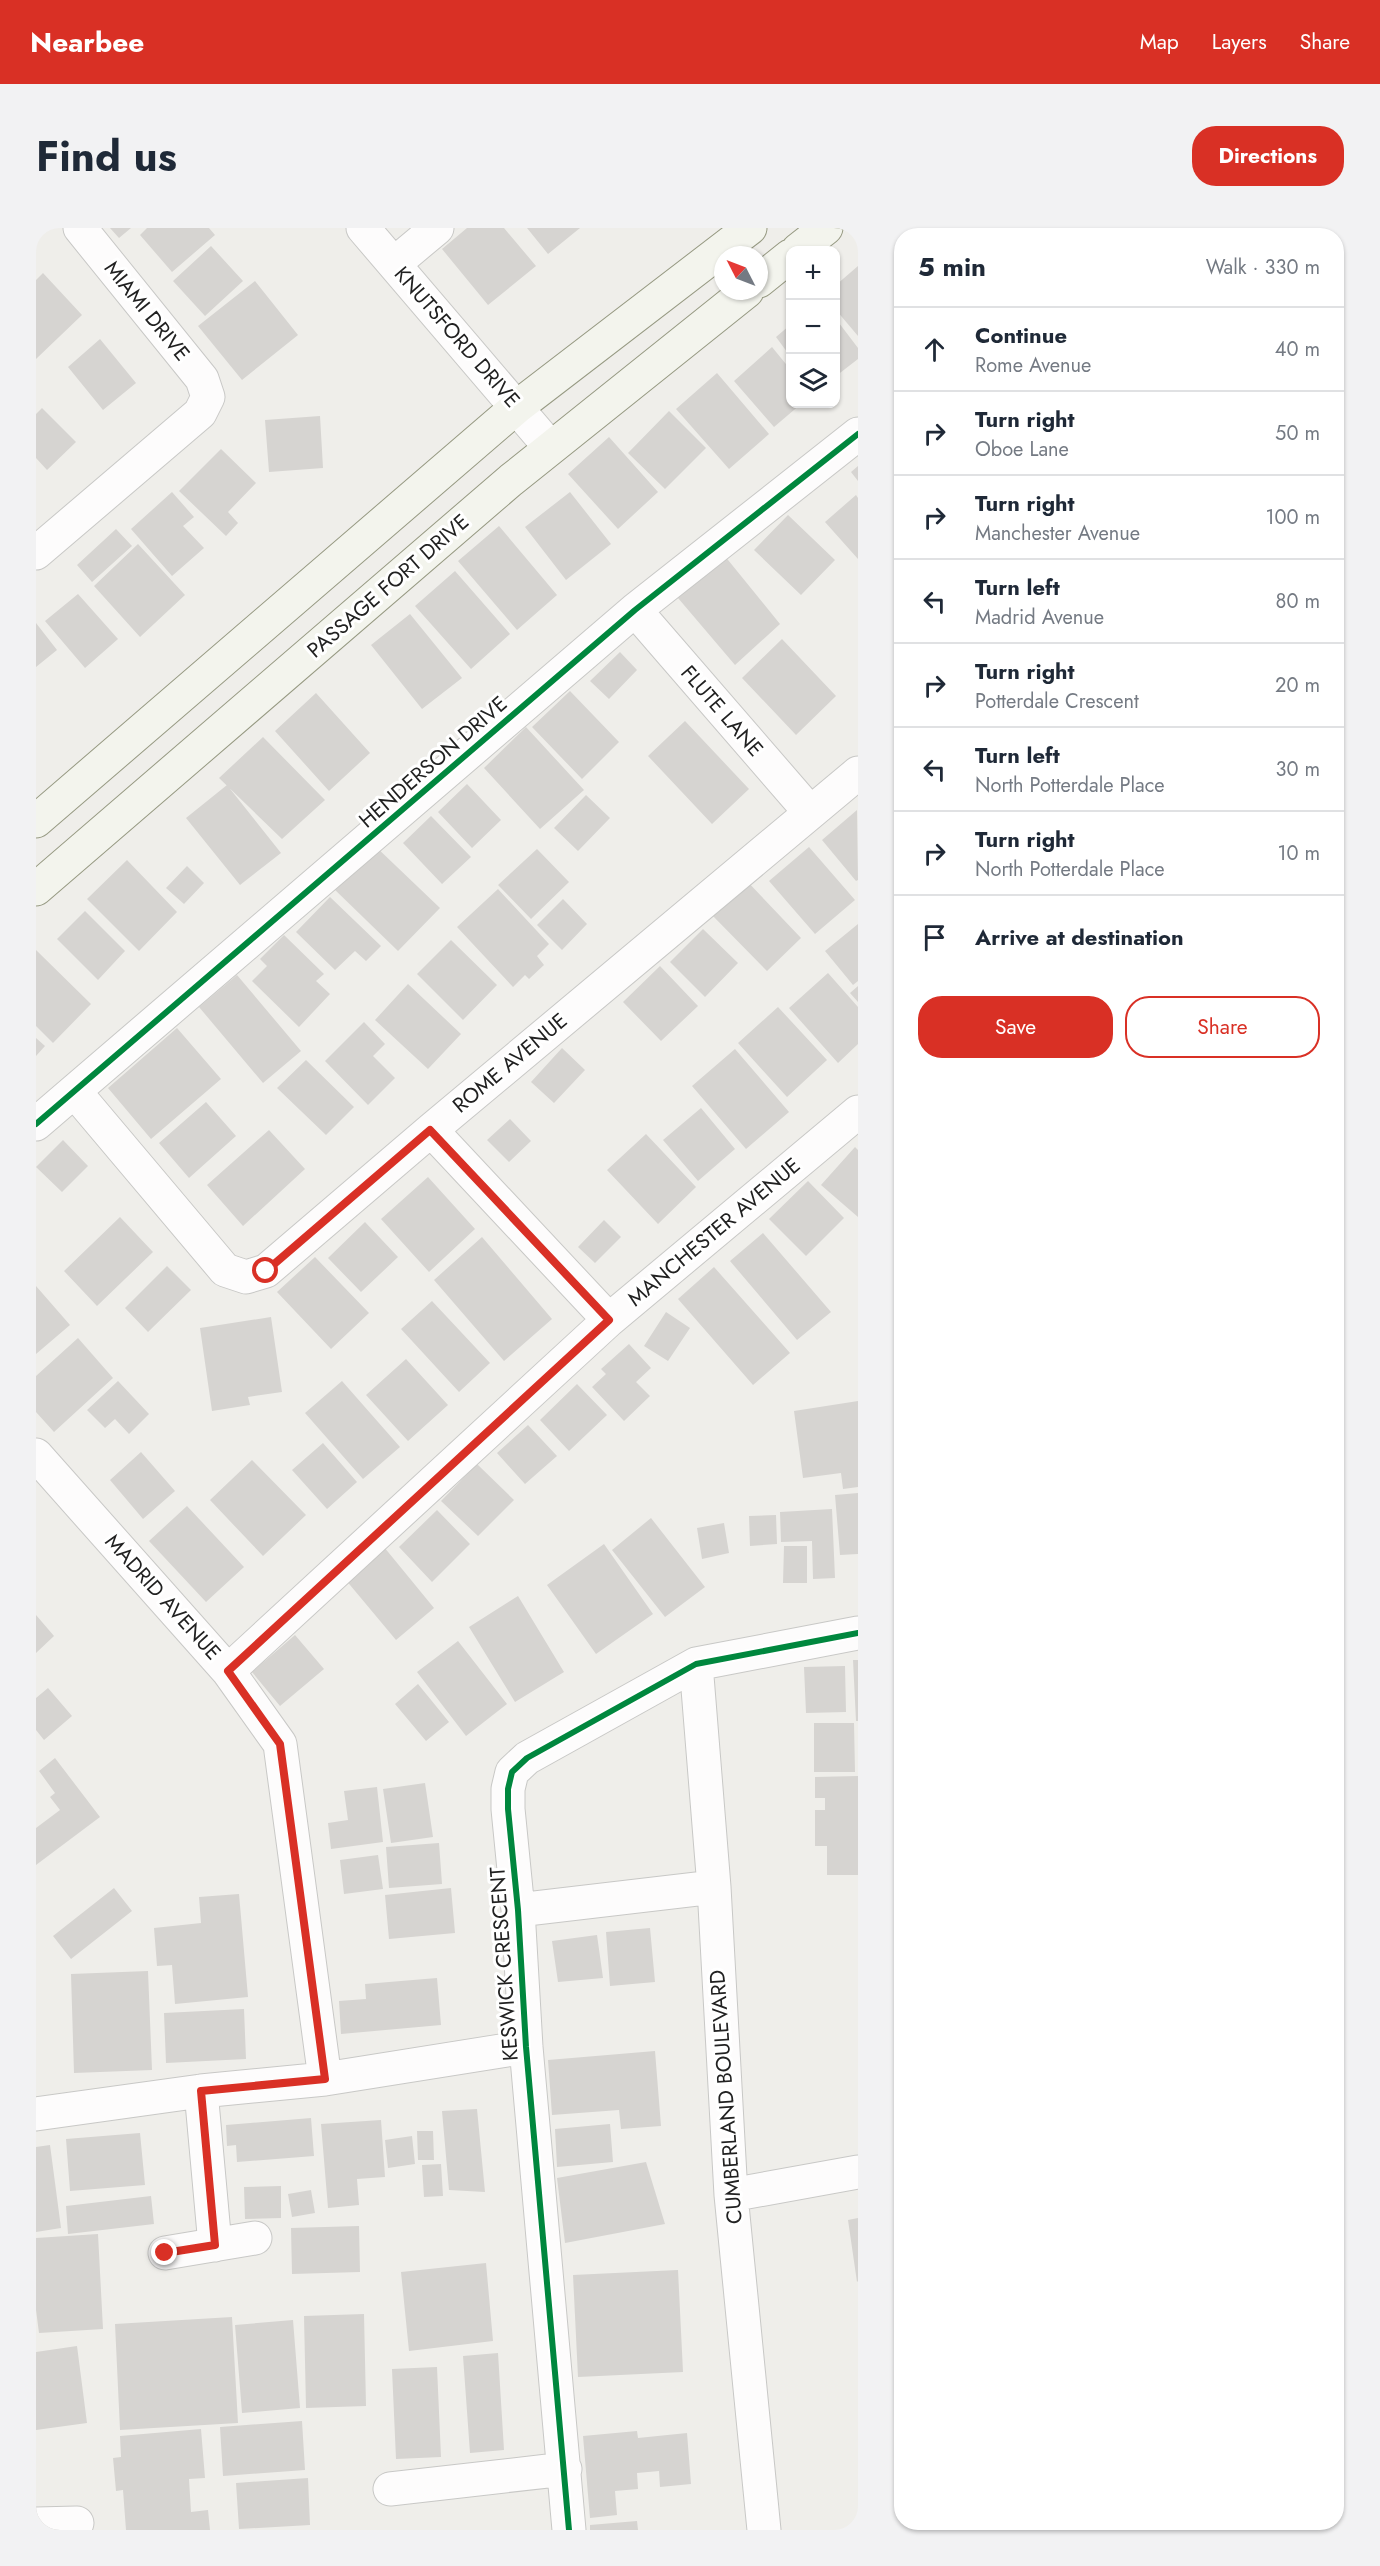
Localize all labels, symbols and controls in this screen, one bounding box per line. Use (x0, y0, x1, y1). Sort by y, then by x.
text: Nearbee (30, 22, 144, 63)
text: Map (1140, 27, 1179, 57)
text: Layers (1212, 27, 1267, 57)
text: Share (1300, 27, 1350, 57)
text: Find us (36, 126, 177, 187)
button: Directions (1192, 126, 1344, 186)
north arrow (714, 246, 768, 300)
map controls (786, 246, 840, 408)
button: + (786, 246, 840, 300)
text: 5 min (918, 248, 986, 286)
text: Walk · 330 m (1206, 253, 1320, 282)
street label: MIAMI DRIVE (97, 255, 197, 367)
street label: KNUTSFORD DRIVE (387, 260, 527, 414)
button: − (786, 300, 840, 354)
text: Continue (975, 319, 1067, 351)
icon: ahead (918, 333, 951, 366)
text: 40 m (1275, 335, 1320, 364)
text: Rome Avenue (975, 351, 1091, 380)
button: layers (786, 354, 840, 408)
text: Turn right (975, 403, 1075, 435)
icon: right (918, 417, 951, 450)
text: 50 m (1275, 419, 1320, 448)
text: Oboe Lane (975, 435, 1069, 464)
text: Turn right (975, 487, 1075, 519)
icon: right (918, 501, 951, 534)
text: 100 m (1265, 503, 1320, 532)
street label: PASSAGE FORT DRIVE (301, 507, 475, 665)
text: Manchester Avenue (975, 519, 1140, 548)
text: Turn left (975, 571, 1060, 603)
icon: left (918, 585, 951, 618)
text: 80 m (1275, 587, 1320, 616)
text: Madrid Avenue (975, 603, 1104, 632)
text: Turn right (975, 655, 1075, 687)
street label: FLUTE LANE (674, 659, 770, 763)
icon: right (918, 669, 951, 702)
text: 20 m (1275, 671, 1320, 700)
text: Potterdale Crescent (975, 687, 1139, 716)
street label: HENDERSON DRIVE (352, 689, 514, 835)
text: Turn left (975, 739, 1060, 771)
icon: left (918, 753, 951, 786)
text: 30 m (1275, 755, 1320, 784)
text: North Potterdale Place (975, 771, 1165, 800)
text: Turn right (975, 823, 1075, 855)
icon: right (918, 837, 951, 870)
text: 10 m (1277, 839, 1320, 868)
text: North Potterdale Place (975, 855, 1165, 884)
icon: arrive (918, 921, 951, 954)
text: Arrive at destination (975, 921, 1184, 953)
button: Save (918, 996, 1113, 1058)
button: Share (1125, 996, 1320, 1058)
street label: ROME AVENUE (446, 1006, 574, 1120)
street label: MANCHESTER AVENUE (621, 1151, 807, 1313)
route start (252, 1257, 278, 1283)
street label: MADRID AVENUE (98, 1527, 228, 1667)
street label: KESWICK CRESCENT (482, 1866, 526, 2062)
street label: CUMBERLAND BOULEVARD (702, 1969, 750, 2225)
route end (151, 2239, 177, 2265)

